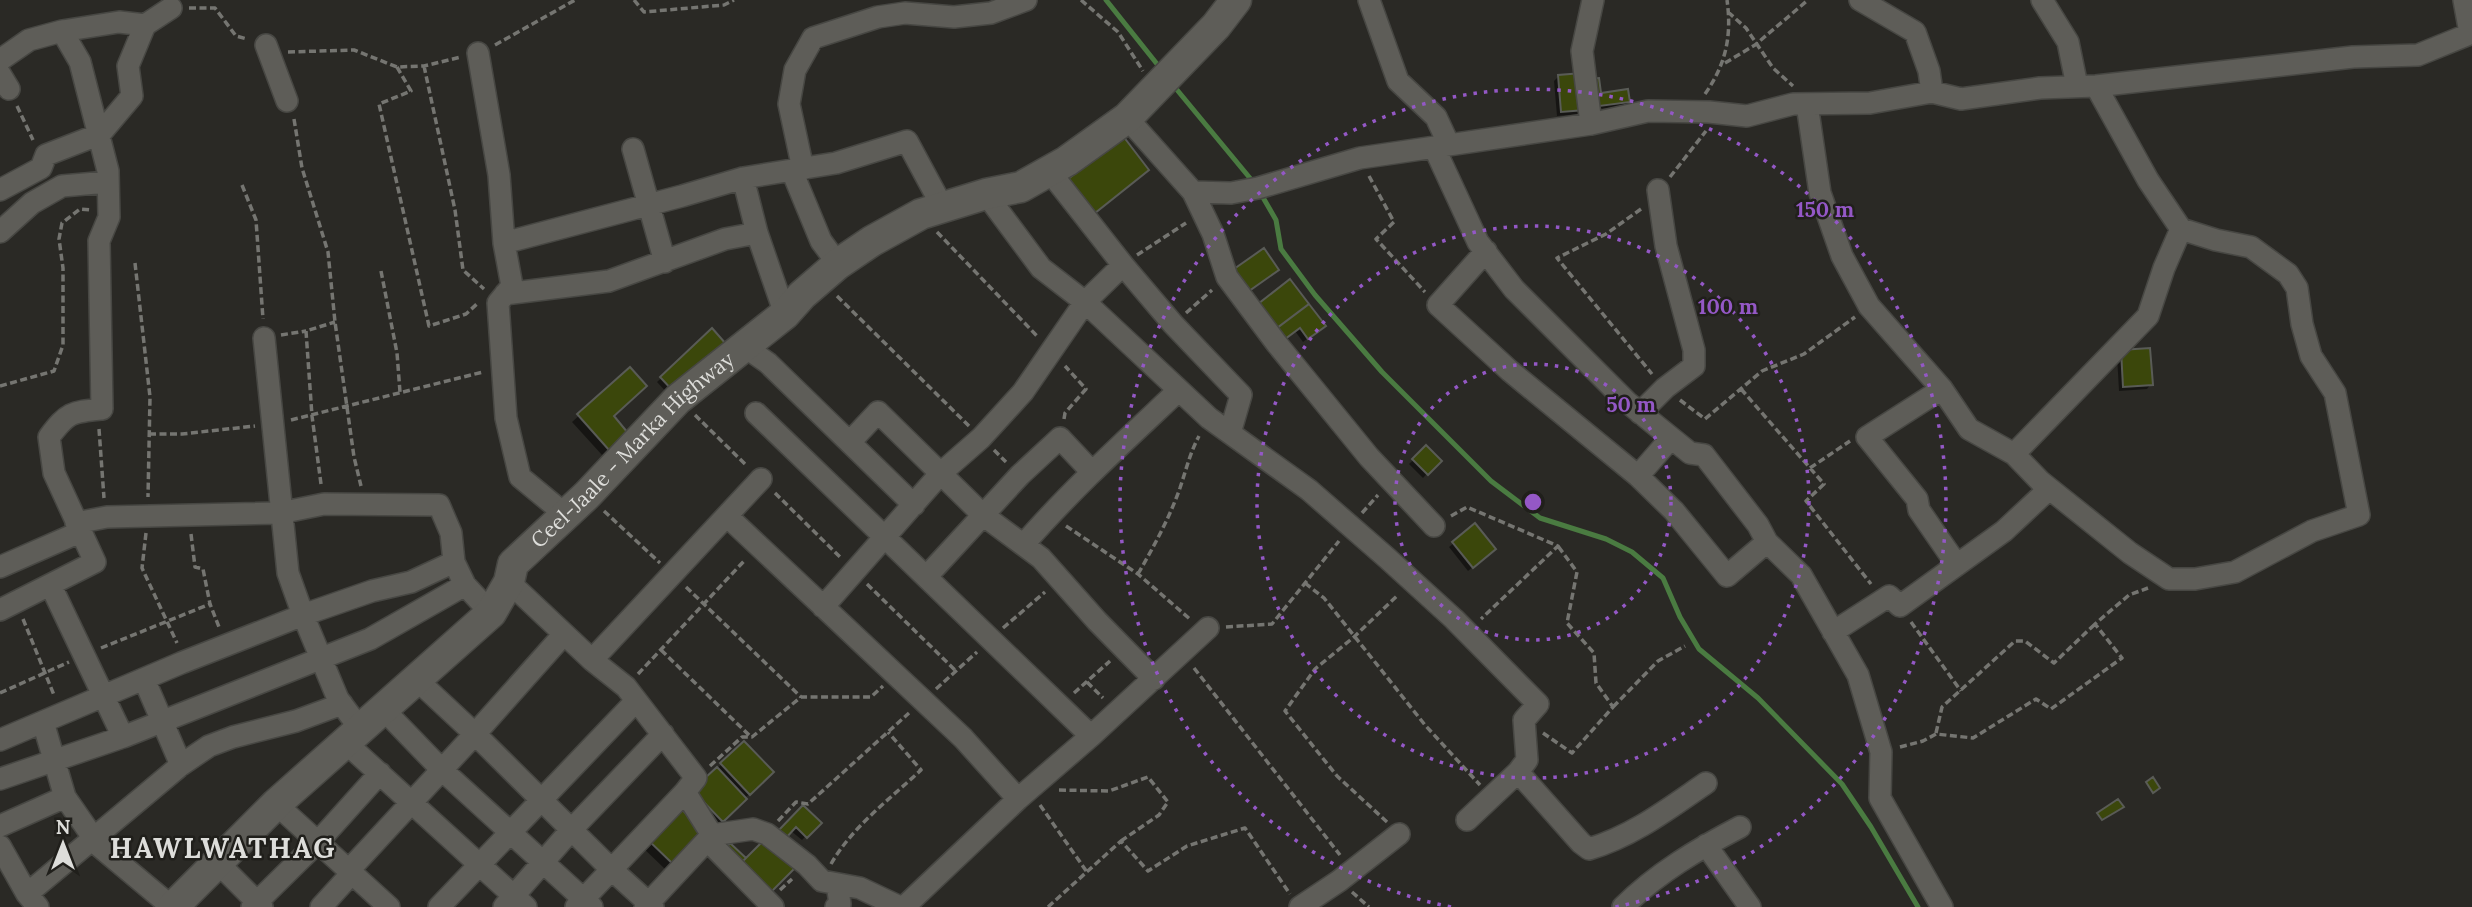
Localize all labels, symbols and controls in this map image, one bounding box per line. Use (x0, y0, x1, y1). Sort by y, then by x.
text: 150 m (1796, 196, 1854, 223)
text: 100 m (1698, 293, 1758, 320)
street label: Ceel-Jaale - Marka Highway (525, 346, 739, 554)
text: 50 m (1606, 391, 1656, 418)
centre of rings (1521, 490, 1545, 514)
north arrow (28, 809, 98, 879)
text: N (56, 815, 71, 839)
district label: HAWLWATHAG (110, 830, 336, 866)

